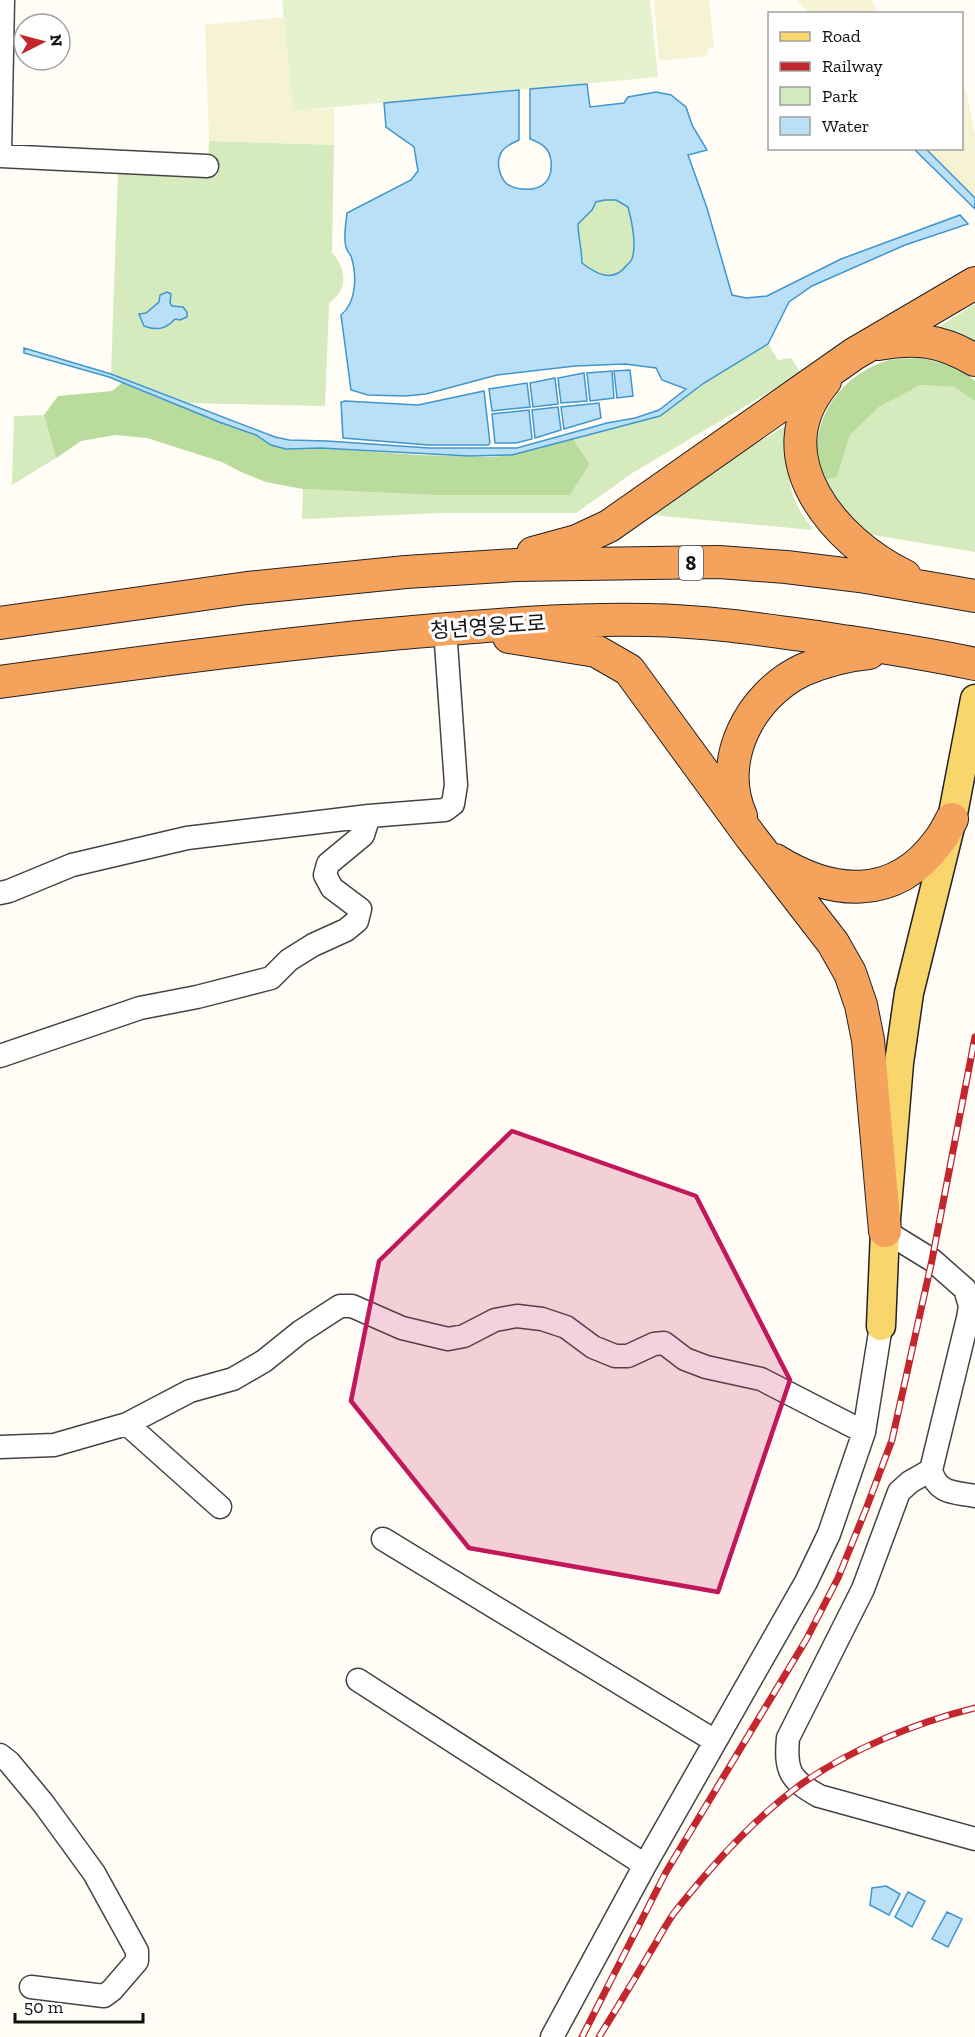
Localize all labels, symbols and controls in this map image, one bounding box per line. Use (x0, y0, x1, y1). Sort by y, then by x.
north arrow (12, 12, 72, 72)
legend (768, 12, 963, 150)
text: Road (822, 25, 861, 47)
text: N (46, 33, 67, 48)
text: Railway (822, 55, 884, 77)
text: Park (822, 85, 858, 107)
text: Water (822, 115, 869, 137)
road number: 8 (679, 546, 703, 580)
street label: 청년영웅도로 (429, 610, 547, 643)
scale bar (15, 1986, 142, 2024)
text: 50 m (24, 1996, 64, 2018)

